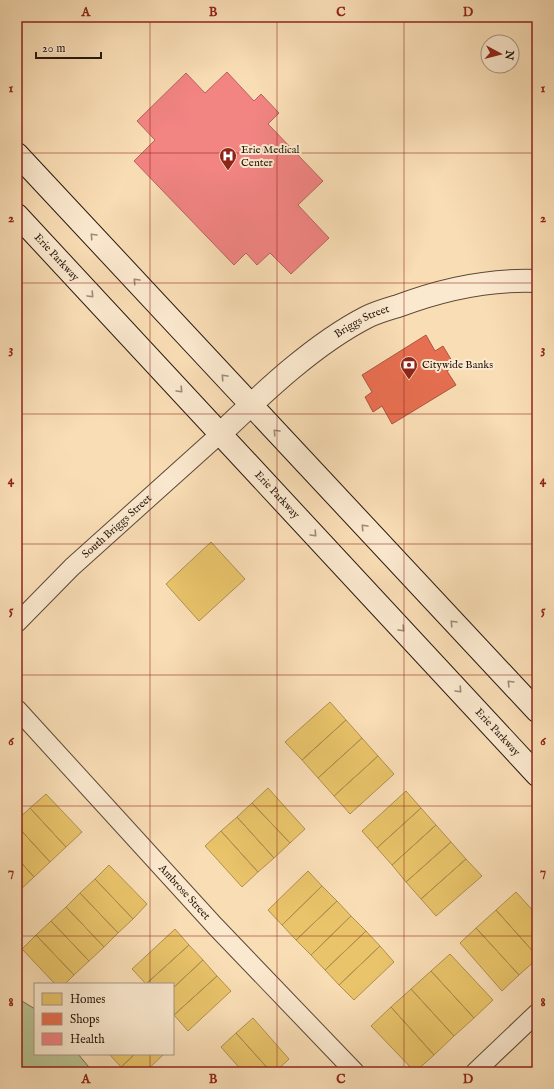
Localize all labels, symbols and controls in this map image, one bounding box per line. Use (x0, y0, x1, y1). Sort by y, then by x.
text: A (81, 4, 92, 21)
text: B (209, 4, 218, 21)
text: C (336, 4, 346, 21)
text: D (463, 4, 474, 21)
scale bar (36, 34, 101, 60)
north arrow (480, 34, 520, 74)
text: 20 m (42, 41, 65, 56)
text: N (501, 49, 517, 61)
text: 1 (9, 80, 14, 97)
text: 1 (541, 80, 546, 97)
place label: Erie Medical Center (241, 143, 300, 170)
hospital icon: Erie Medical Center (218, 146, 238, 171)
text: 2 (8, 210, 14, 227)
text: 2 (540, 210, 546, 227)
street label: Erie Parkway (31, 231, 82, 285)
one-way arrow (91, 233, 98, 241)
one-way arrow (133, 279, 140, 286)
one-way arrow (86, 290, 94, 298)
street label: Briggs Street (332, 302, 391, 341)
text: 3 (9, 341, 14, 358)
text: 3 (541, 341, 546, 358)
bank icon: Citywide Banks (399, 355, 419, 380)
place label: Citywide Banks (422, 358, 493, 372)
one-way arrow (221, 374, 229, 382)
one-way arrow (175, 385, 183, 393)
one-way arrow (273, 429, 281, 437)
street label: Erie Parkway (251, 468, 303, 522)
text: 4 (8, 472, 15, 489)
text: 4 (540, 472, 547, 489)
street label: South Briggs Street (79, 491, 155, 562)
one-way arrow (362, 524, 369, 532)
one-way arrow (309, 529, 317, 537)
text: 5 (9, 602, 14, 619)
text: 5 (541, 602, 546, 619)
one-way arrow (450, 620, 457, 628)
one-way arrow (397, 624, 405, 632)
one-way arrow (507, 680, 515, 688)
one-way arrow (454, 685, 462, 693)
street label: Erie Parkway (472, 706, 523, 760)
text: 6 (8, 733, 14, 750)
text: 6 (540, 733, 546, 750)
street label: Ambrose Street (155, 861, 213, 923)
text: 7 (8, 864, 14, 881)
text: 7 (540, 864, 546, 881)
legend (34, 983, 174, 1055)
text: Homes (70, 992, 106, 1007)
text: 8 (8, 994, 14, 1011)
text: 8 (540, 994, 546, 1011)
text: Shops (70, 1012, 100, 1028)
text: Health (70, 1032, 105, 1047)
text: A (81, 1071, 92, 1088)
text: B (209, 1071, 218, 1088)
text: C (336, 1071, 346, 1088)
text: D (463, 1071, 474, 1088)

